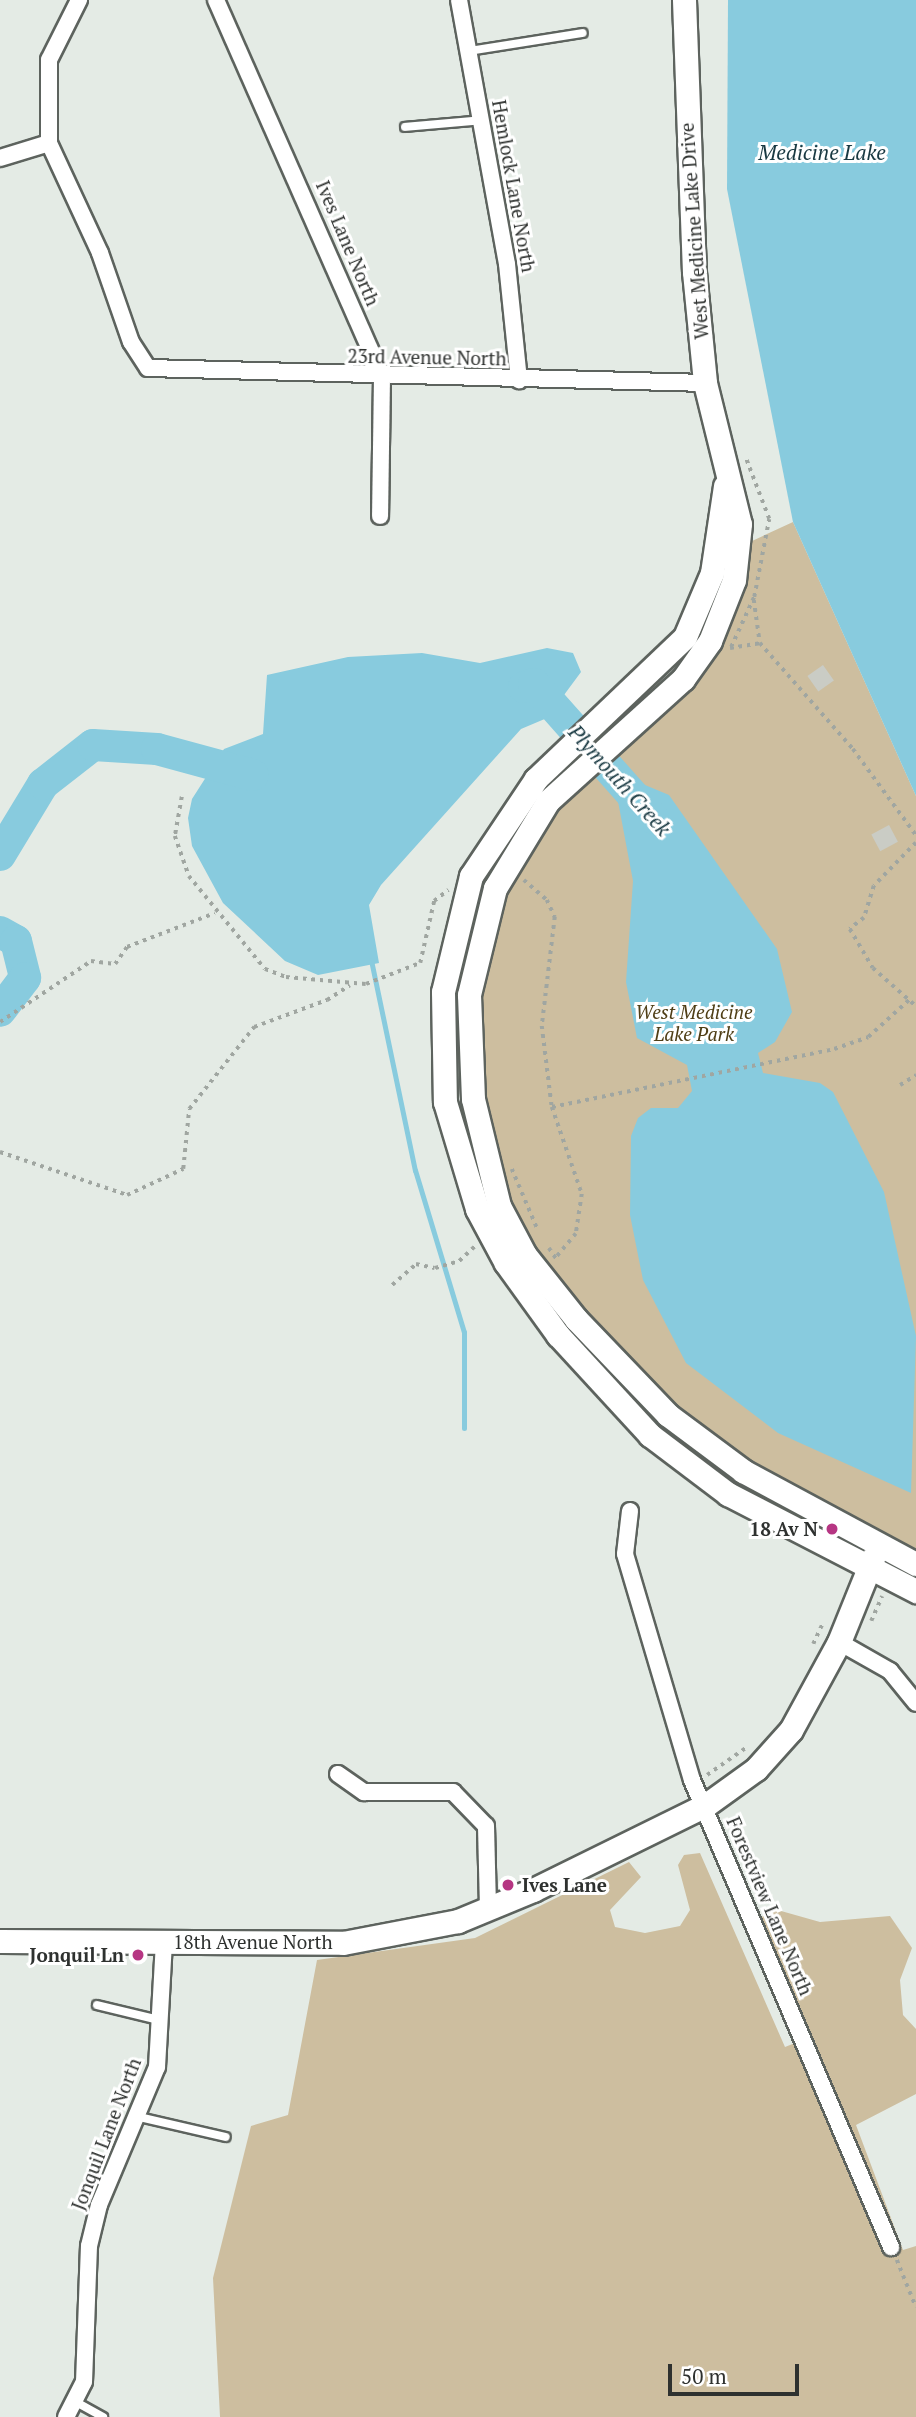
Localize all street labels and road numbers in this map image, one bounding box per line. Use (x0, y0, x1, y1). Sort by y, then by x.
street label: Hemlock Lane North (488, 98, 540, 274)
street label: West Medicine Lake Drive (675, 122, 713, 340)
street label: Ives Lane North (311, 177, 385, 309)
street label: 23rd Avenue North (347, 344, 507, 370)
street label: Forestview Lane North (722, 1813, 818, 1999)
street label: 18th Avenue North (173, 1931, 333, 1953)
street label: Jonquil Lane North (67, 2055, 145, 2213)

